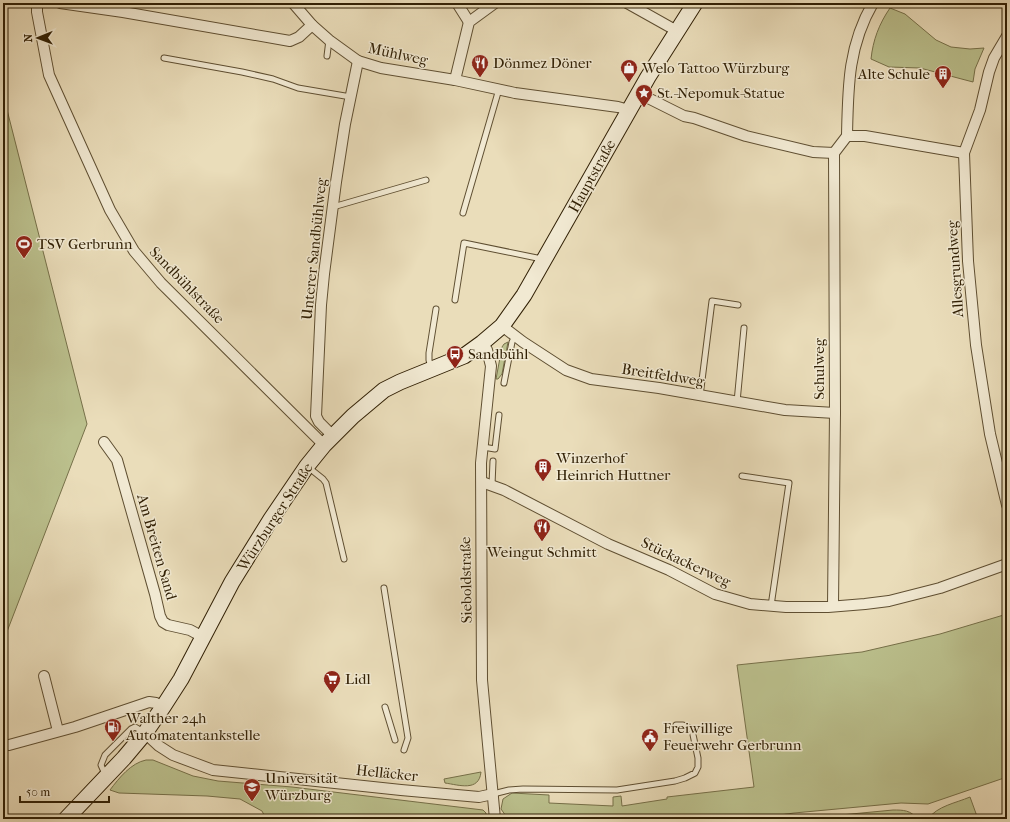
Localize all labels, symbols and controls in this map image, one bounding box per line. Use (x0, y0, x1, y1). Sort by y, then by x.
north arrow (18, 18, 58, 58)
text: N (22, 33, 35, 42)
street label: Mühlweg (366, 39, 431, 69)
restaurant icon: Dönmez Döner (470, 53, 490, 78)
place label: Dönmez Döner (493, 54, 592, 72)
shop icon: Welo Tattoo Würzburg (619, 58, 639, 83)
place label: Welo Tattoo Würzburg (641, 59, 790, 77)
building icon: Alte Schule (933, 64, 953, 89)
place label: Alte Schule (857, 65, 931, 83)
place icon: St.-Nepomuk-Statue (634, 83, 654, 108)
place label: St.-Nepomuk-Statue (657, 84, 785, 102)
street label: Hauptstraße (565, 136, 620, 216)
street label: Unterer Sandbühlweg (298, 176, 331, 321)
street label: Allesgrundweg (943, 219, 967, 319)
sports icon: TSV Gerbrunn (14, 234, 34, 259)
place label: TSV Gerbrunn (37, 235, 133, 253)
street label: Sandbühlstraße (146, 243, 229, 328)
street label: Schulweg (810, 337, 828, 400)
bus stop icon: Sandbühl (445, 344, 465, 369)
place label: Sandbühl (468, 345, 528, 363)
street label: Breitfeldweg (620, 360, 707, 391)
place label: Winzerhof Heinrich Huttner (555, 449, 671, 484)
building icon: Winzerhof Heinrich Huttner (533, 457, 553, 482)
street label: Würzburger Straße (233, 459, 317, 575)
street label: Am Breiten Sand (133, 491, 181, 603)
restaurant icon: Weingut Schmitt (532, 517, 552, 542)
street label: Stückackerweg (638, 533, 735, 591)
street label: Sieboldstraße (456, 536, 476, 624)
place label: Weingut Schmitt (486, 543, 598, 561)
supermarket icon: Lidl (322, 669, 342, 694)
place label: Lidl (345, 670, 371, 688)
place label: Walther 24h Automatentankstelle (125, 709, 261, 744)
fuel station icon: Walther 24h Automatentankstelle (103, 717, 123, 742)
place label: Freiwillige Feuerwehr Gerbrunn (663, 719, 802, 754)
public building icon: Freiwillige Feuerwehr Gerbrunn (640, 727, 660, 752)
street label: Helläcker (355, 761, 419, 785)
place label: Universität Würzburg (264, 769, 339, 804)
school or university icon: Universität Würzburg (242, 777, 262, 802)
scale bar (20, 778, 109, 804)
text: 50 m (26, 785, 50, 799)

